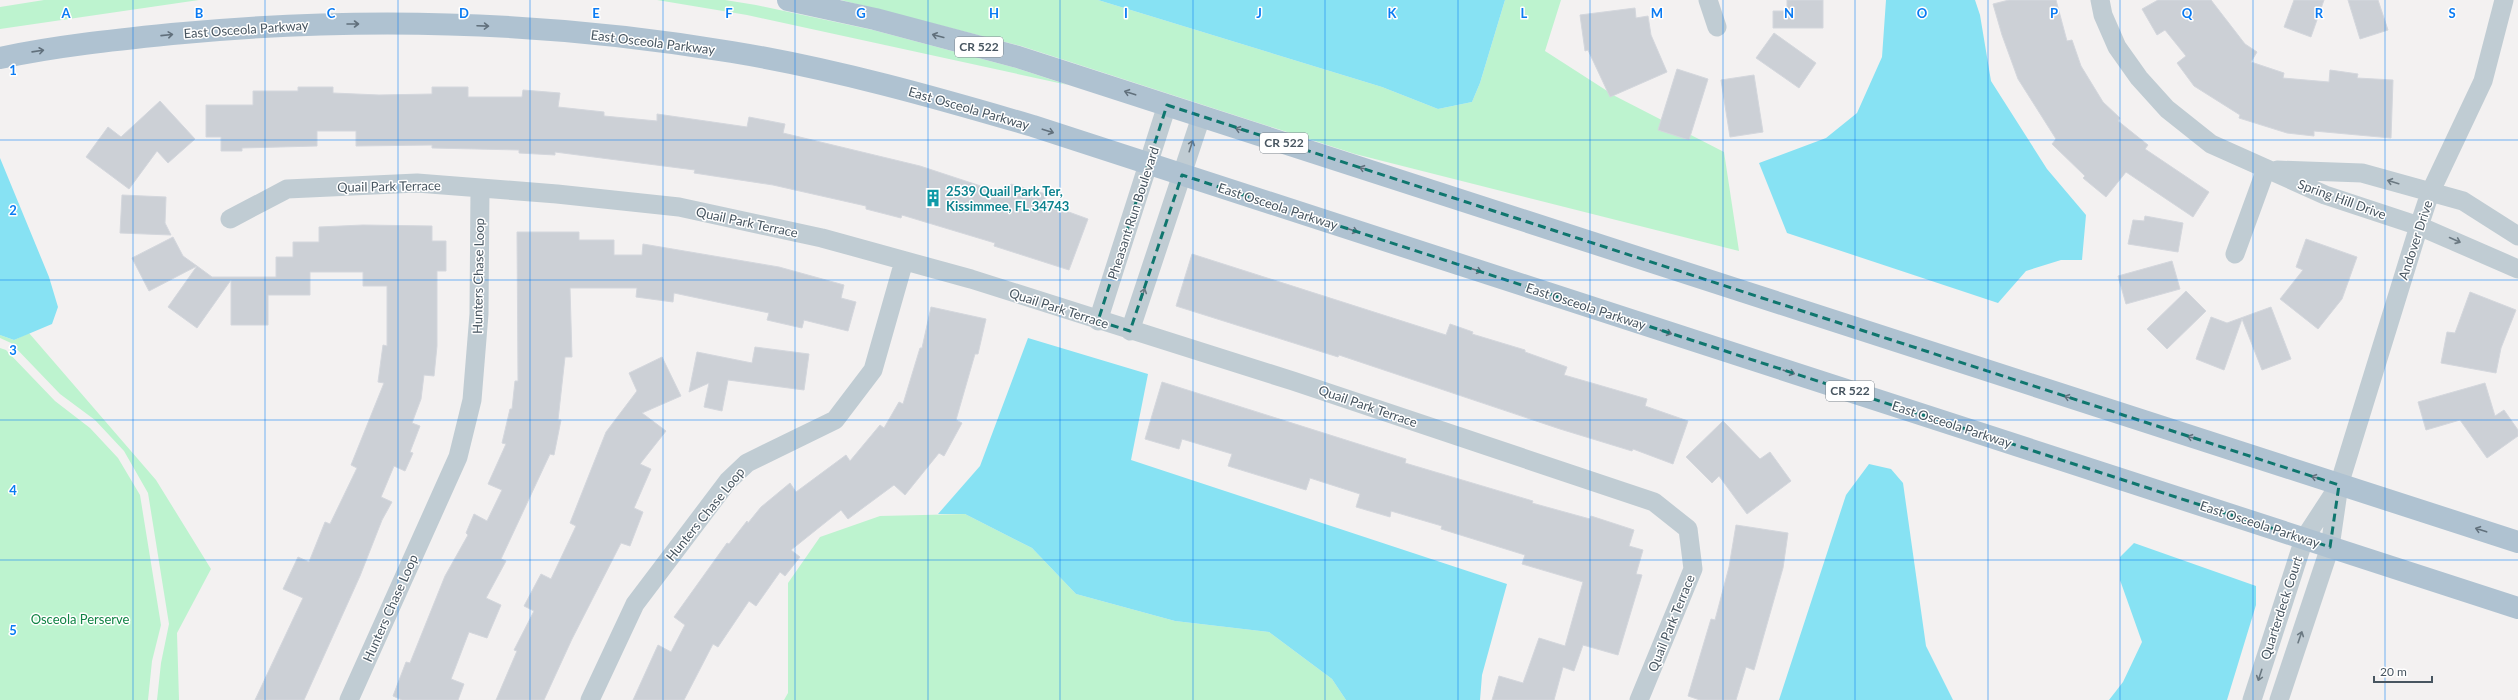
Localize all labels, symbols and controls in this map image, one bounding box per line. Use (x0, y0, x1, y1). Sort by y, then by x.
text: A (60, 5, 71, 21)
text: B (195, 5, 204, 21)
text: C (327, 5, 336, 21)
text: D (459, 5, 469, 21)
text: E (592, 5, 600, 21)
text: F (725, 5, 733, 21)
text: G (856, 5, 866, 21)
text: H (989, 5, 999, 21)
text: I (1124, 5, 1128, 21)
text: J (1256, 5, 1262, 21)
text: K (1388, 5, 1398, 21)
text: L (1521, 5, 1528, 21)
text: M (1651, 5, 1663, 21)
text: N (1784, 5, 1794, 21)
text: O (1917, 5, 1928, 21)
text: P (2050, 5, 2058, 21)
text: Q (2182, 5, 2193, 21)
text: R (2315, 5, 2324, 21)
text: S (2448, 5, 2456, 21)
street label: East Osceola Parkway (183, 17, 309, 41)
one-way arrow (346, 20, 359, 28)
one-way arrow (476, 23, 489, 30)
street label: East Osceola Parkway (590, 26, 716, 58)
one-way arrow (160, 31, 173, 39)
one-way arrow (932, 31, 945, 39)
road number: CR 522 (955, 37, 1003, 57)
one-way arrow (31, 47, 44, 55)
text: 1 (9, 62, 17, 78)
street label: East Osceola Parkway (907, 83, 1032, 133)
one-way arrow (1123, 89, 1136, 96)
one-way arrow (1235, 126, 1248, 133)
one-way arrow (1041, 128, 1054, 135)
road number: CR 522 (1260, 133, 1308, 153)
one-way arrow (1188, 139, 1195, 152)
street label: Pheasant Run Boulevard (1104, 145, 1162, 281)
one-way arrow (1359, 165, 1372, 172)
street label: Spring Hill Drive (2296, 176, 2388, 222)
street label: Quail Park Terrace (337, 177, 441, 195)
one-way arrow (2387, 178, 2400, 185)
street label: East Osceola Parkway (1216, 179, 1340, 233)
place label: 2539 Quail Park Ter, Kissimmee, FL 34743 (946, 183, 1069, 214)
building icon: 2539 Quail Park Ter, Kissimmee, FL 34743 (923, 188, 943, 208)
street label: Andover Drive (2395, 198, 2435, 282)
text: 2 (9, 202, 17, 218)
street label: Quail Park Terrace (695, 203, 799, 241)
street label: Hunters Chase Loop (469, 218, 487, 334)
one-way arrow (1345, 227, 1358, 234)
one-way arrow (2449, 237, 2461, 245)
one-way arrow (1469, 267, 1482, 274)
street label: East Osceola Parkway (1524, 279, 1648, 333)
street label: Quail Park Terrace (1007, 284, 1111, 332)
one-way arrow (1139, 288, 1147, 300)
one-way arrow (1659, 328, 1671, 336)
text: 3 (9, 342, 17, 358)
one-way arrow (1783, 369, 1796, 376)
road number: CR 522 (1826, 381, 1874, 401)
street label: Quail Park Terrace (1316, 382, 1420, 430)
one-way arrow (2063, 394, 2076, 401)
street label: East Osceola Parkway (1890, 397, 2014, 451)
one-way arrow (2187, 434, 2200, 441)
street label: Hunters Chase Loop (662, 464, 748, 564)
one-way arrow (2311, 474, 2324, 481)
text: 4 (9, 482, 17, 498)
street label: East Osceola Parkway (2198, 497, 2322, 551)
one-way arrow (2475, 526, 2488, 533)
street label: Hunters Chase Loop (359, 552, 421, 664)
street label: Quarterdeck Court (2257, 554, 2305, 662)
street label: Quail Park Terrace (1644, 572, 1698, 674)
park label: Osceola Perserve (31, 611, 130, 627)
text: 5 (9, 622, 17, 638)
one-way arrow (2297, 631, 2305, 643)
scale bar (2374, 658, 2432, 684)
text: 20 m (2380, 664, 2407, 679)
one-way arrow (2256, 668, 2263, 681)

